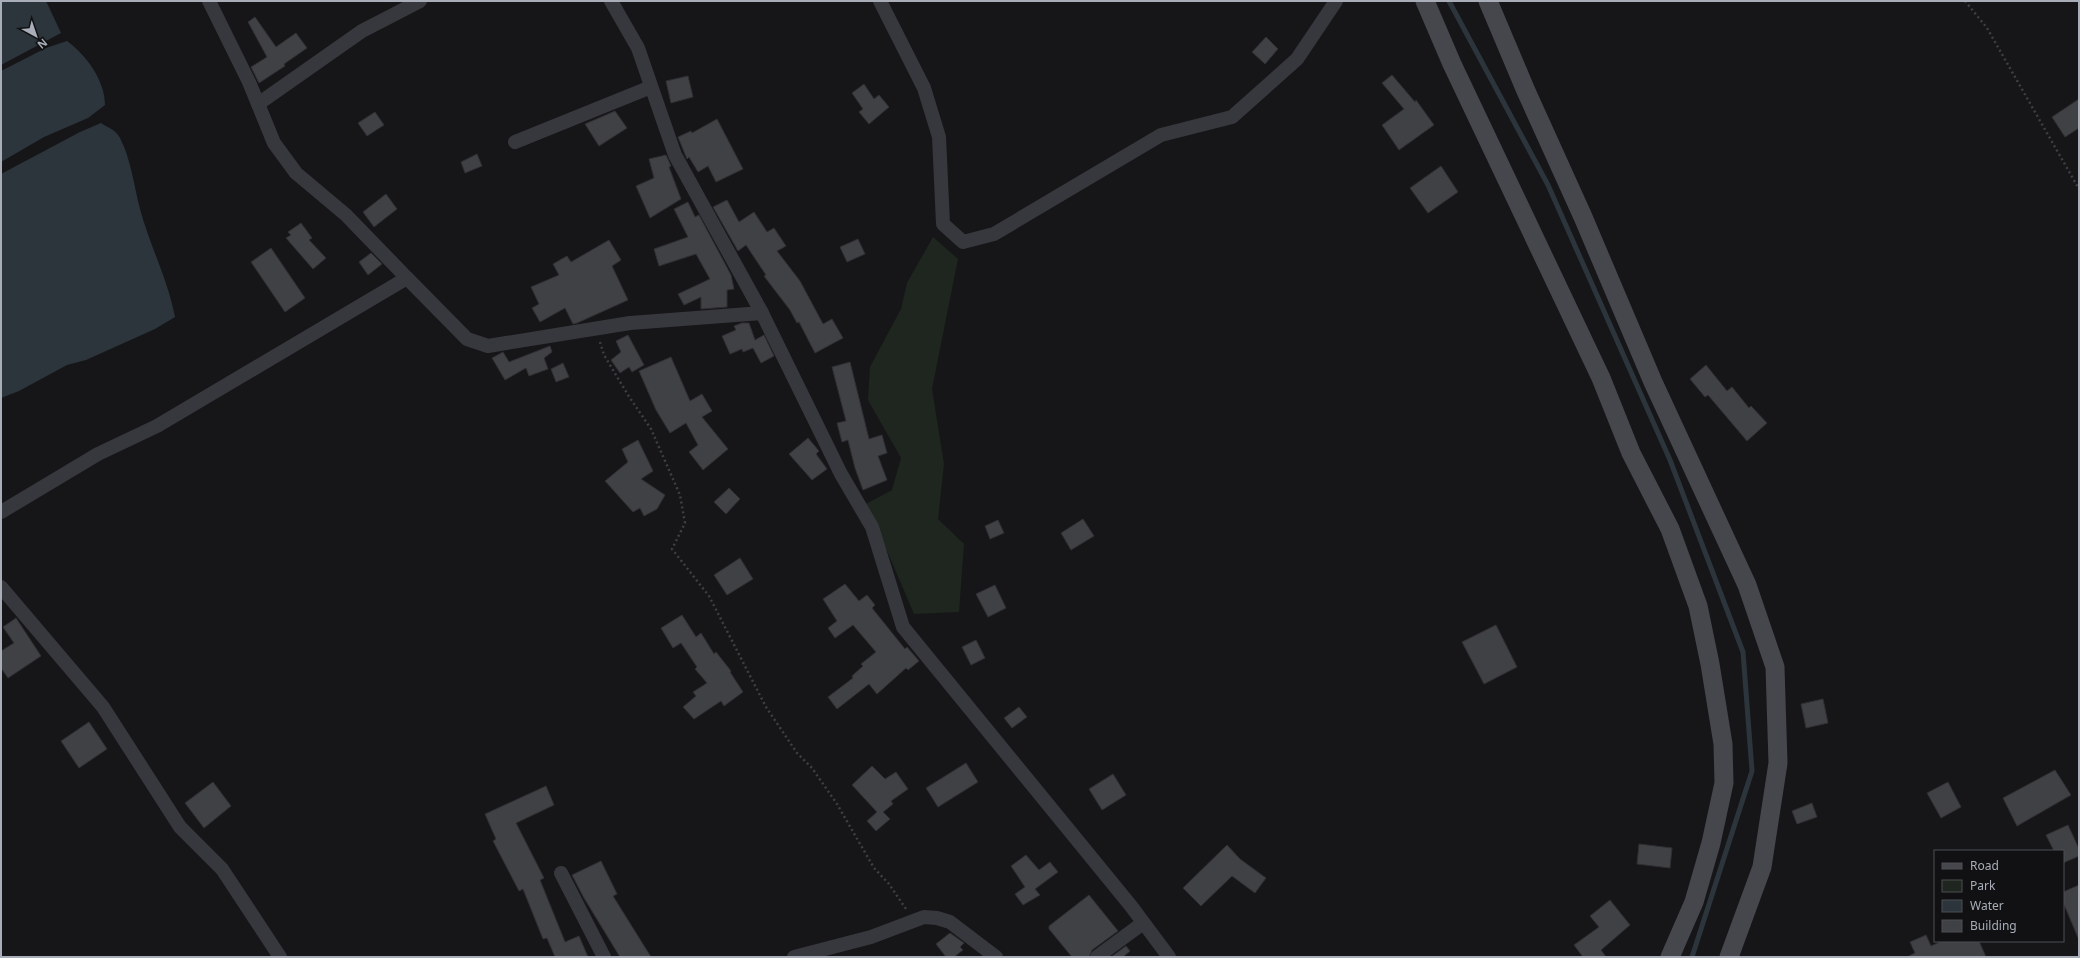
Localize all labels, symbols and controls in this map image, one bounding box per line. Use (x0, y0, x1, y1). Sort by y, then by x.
north arrow (16, 16, 56, 56)
text: N (34, 35, 51, 53)
legend (1934, 850, 2064, 942)
text: Road (1970, 857, 1999, 874)
text: Park (1970, 877, 1996, 894)
text: Water (1970, 897, 2004, 914)
text: Building (1970, 917, 2017, 934)

